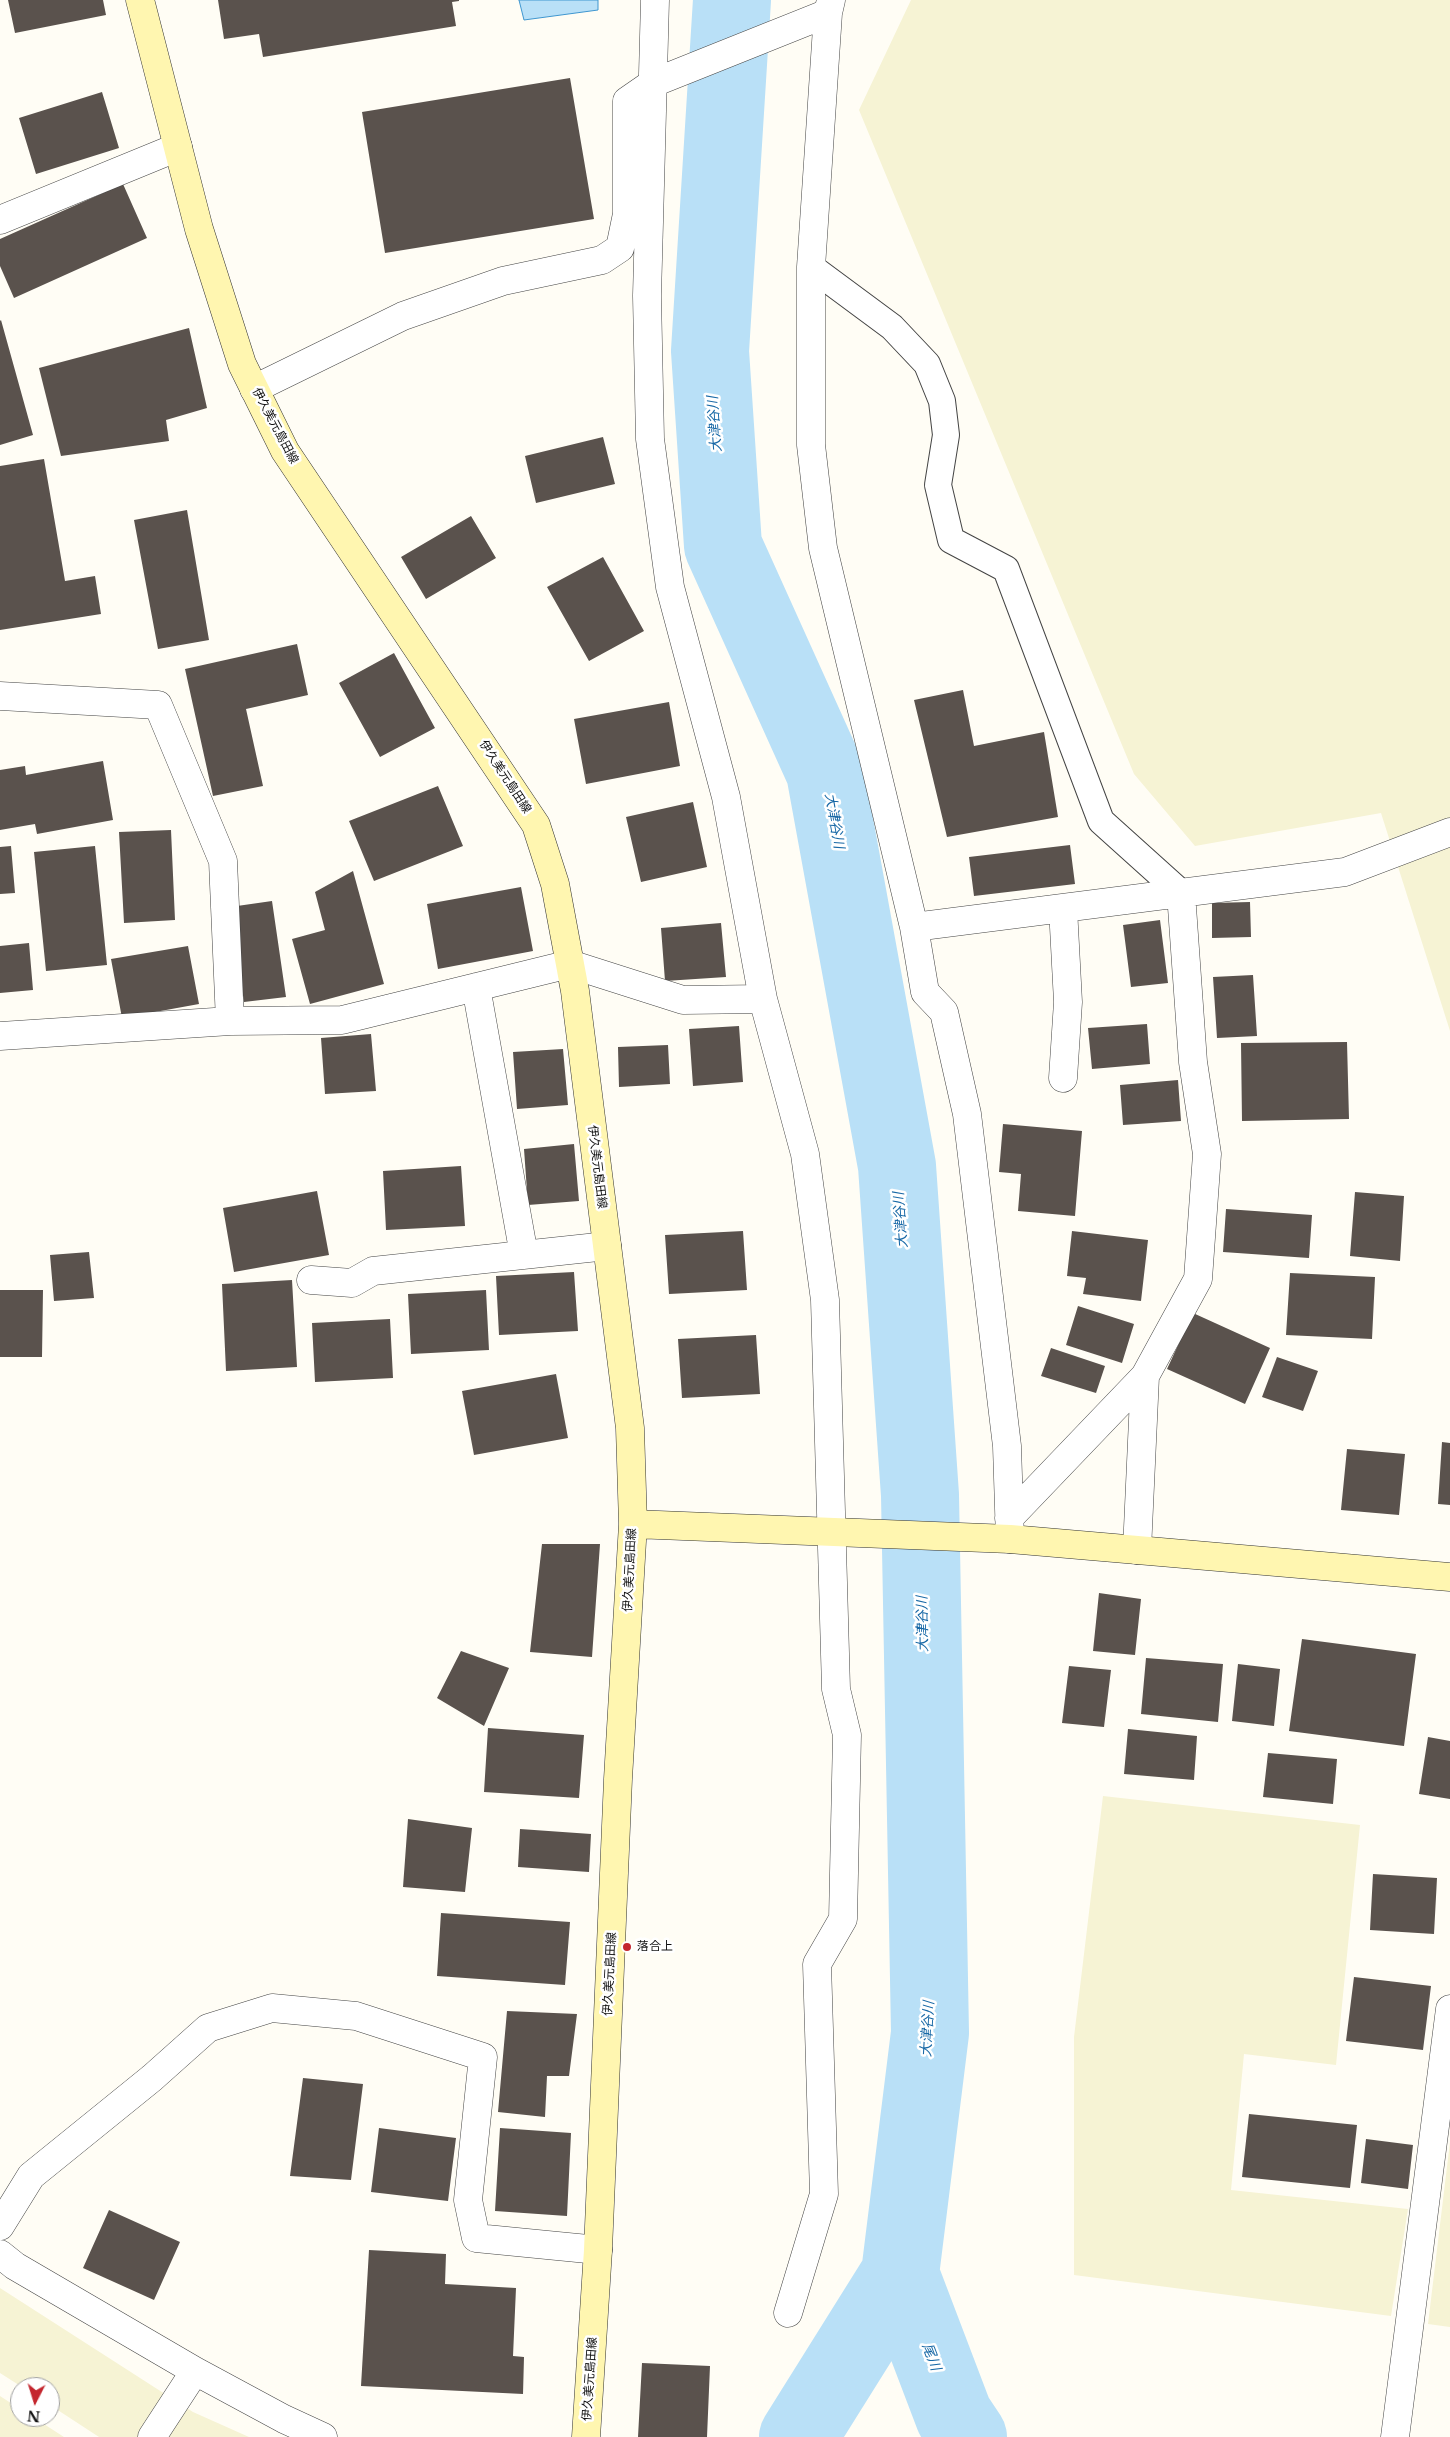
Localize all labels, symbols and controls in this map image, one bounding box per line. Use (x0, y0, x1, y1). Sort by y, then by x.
street label: 伊久美元島田線 (249, 386, 301, 466)
water label: 大津谷川 (705, 395, 725, 453)
street label: 伊久美元島田線 (476, 738, 534, 816)
water label: 大津谷川 (821, 792, 847, 850)
street label: 伊久美元島田線 (585, 1124, 609, 1210)
water label: 大津谷川 (891, 1191, 911, 1249)
street label: 伊久美元島田線 (621, 1528, 639, 1612)
water label: 大津谷川 (914, 1596, 932, 1652)
street label: 伊久美元島田線 (601, 1932, 619, 2016)
place label: 落合上 (637, 1940, 673, 1954)
marker: 落合上 (621, 1941, 633, 1953)
water label: 大津谷川 (918, 2001, 938, 2057)
street label: 伊久美元島田線 (580, 2337, 600, 2421)
water label: 尾川 (918, 2341, 944, 2373)
north arrow (10, 2377, 60, 2427)
text: N (26, 2406, 41, 2425)

